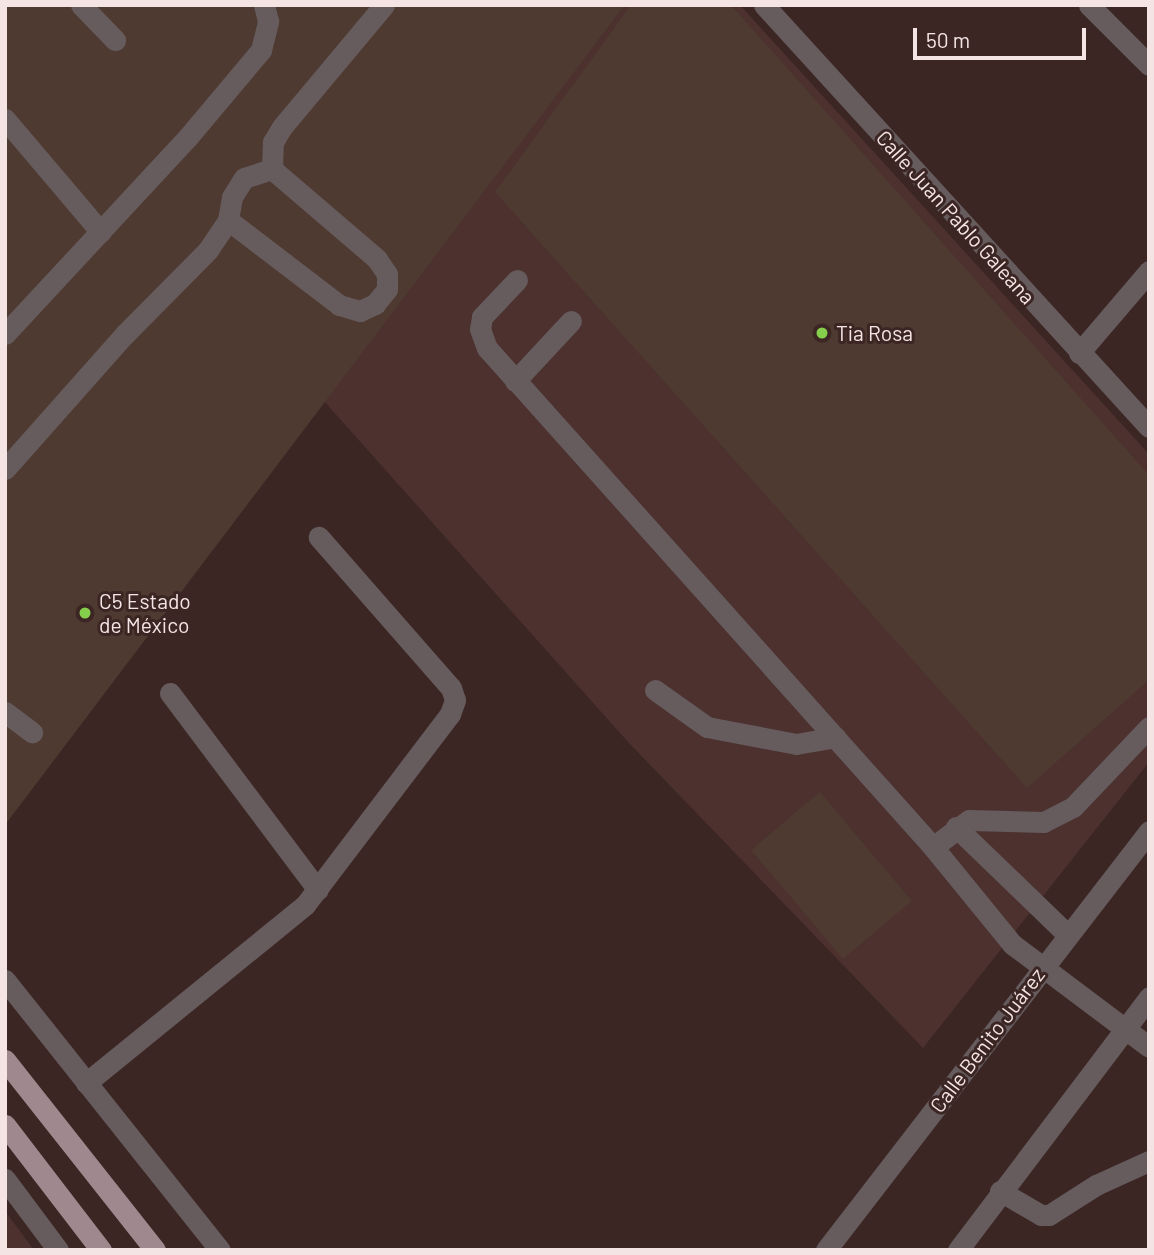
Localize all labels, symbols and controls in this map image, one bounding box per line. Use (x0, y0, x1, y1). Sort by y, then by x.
scale bar (916, 14, 1089, 58)
text: 50 m (926, 27, 970, 52)
street label: Calle Juan Pablo Galeana (871, 125, 1041, 309)
place label: Tia Rosa (836, 320, 913, 346)
marker: Tia Rosa (814, 325, 830, 341)
place label: C5 Estado de México (99, 588, 191, 638)
marker: C5 Estado de México (77, 605, 93, 621)
street label: Calle Benito Juárez (924, 963, 1050, 1117)

